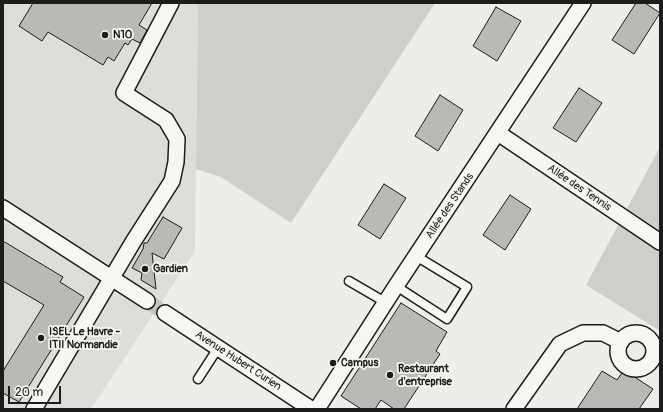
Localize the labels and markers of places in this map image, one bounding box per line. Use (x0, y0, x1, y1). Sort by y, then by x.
place label: N10 (113, 28, 132, 42)
marker: N10 (100, 30, 110, 40)
place label: Gardien (153, 262, 188, 276)
marker: Gardien (140, 264, 150, 274)
place label: ISEL Le Havre - ITII Normandie (49, 325, 120, 351)
marker: ISEL Le Havre - ITII Normandie (36, 333, 46, 343)
place label: Campus (341, 356, 378, 370)
marker: Campus (328, 358, 338, 368)
place label: Restaurant d'entreprise (398, 362, 452, 388)
marker: Restaurant d'entreprise (385, 370, 395, 380)

